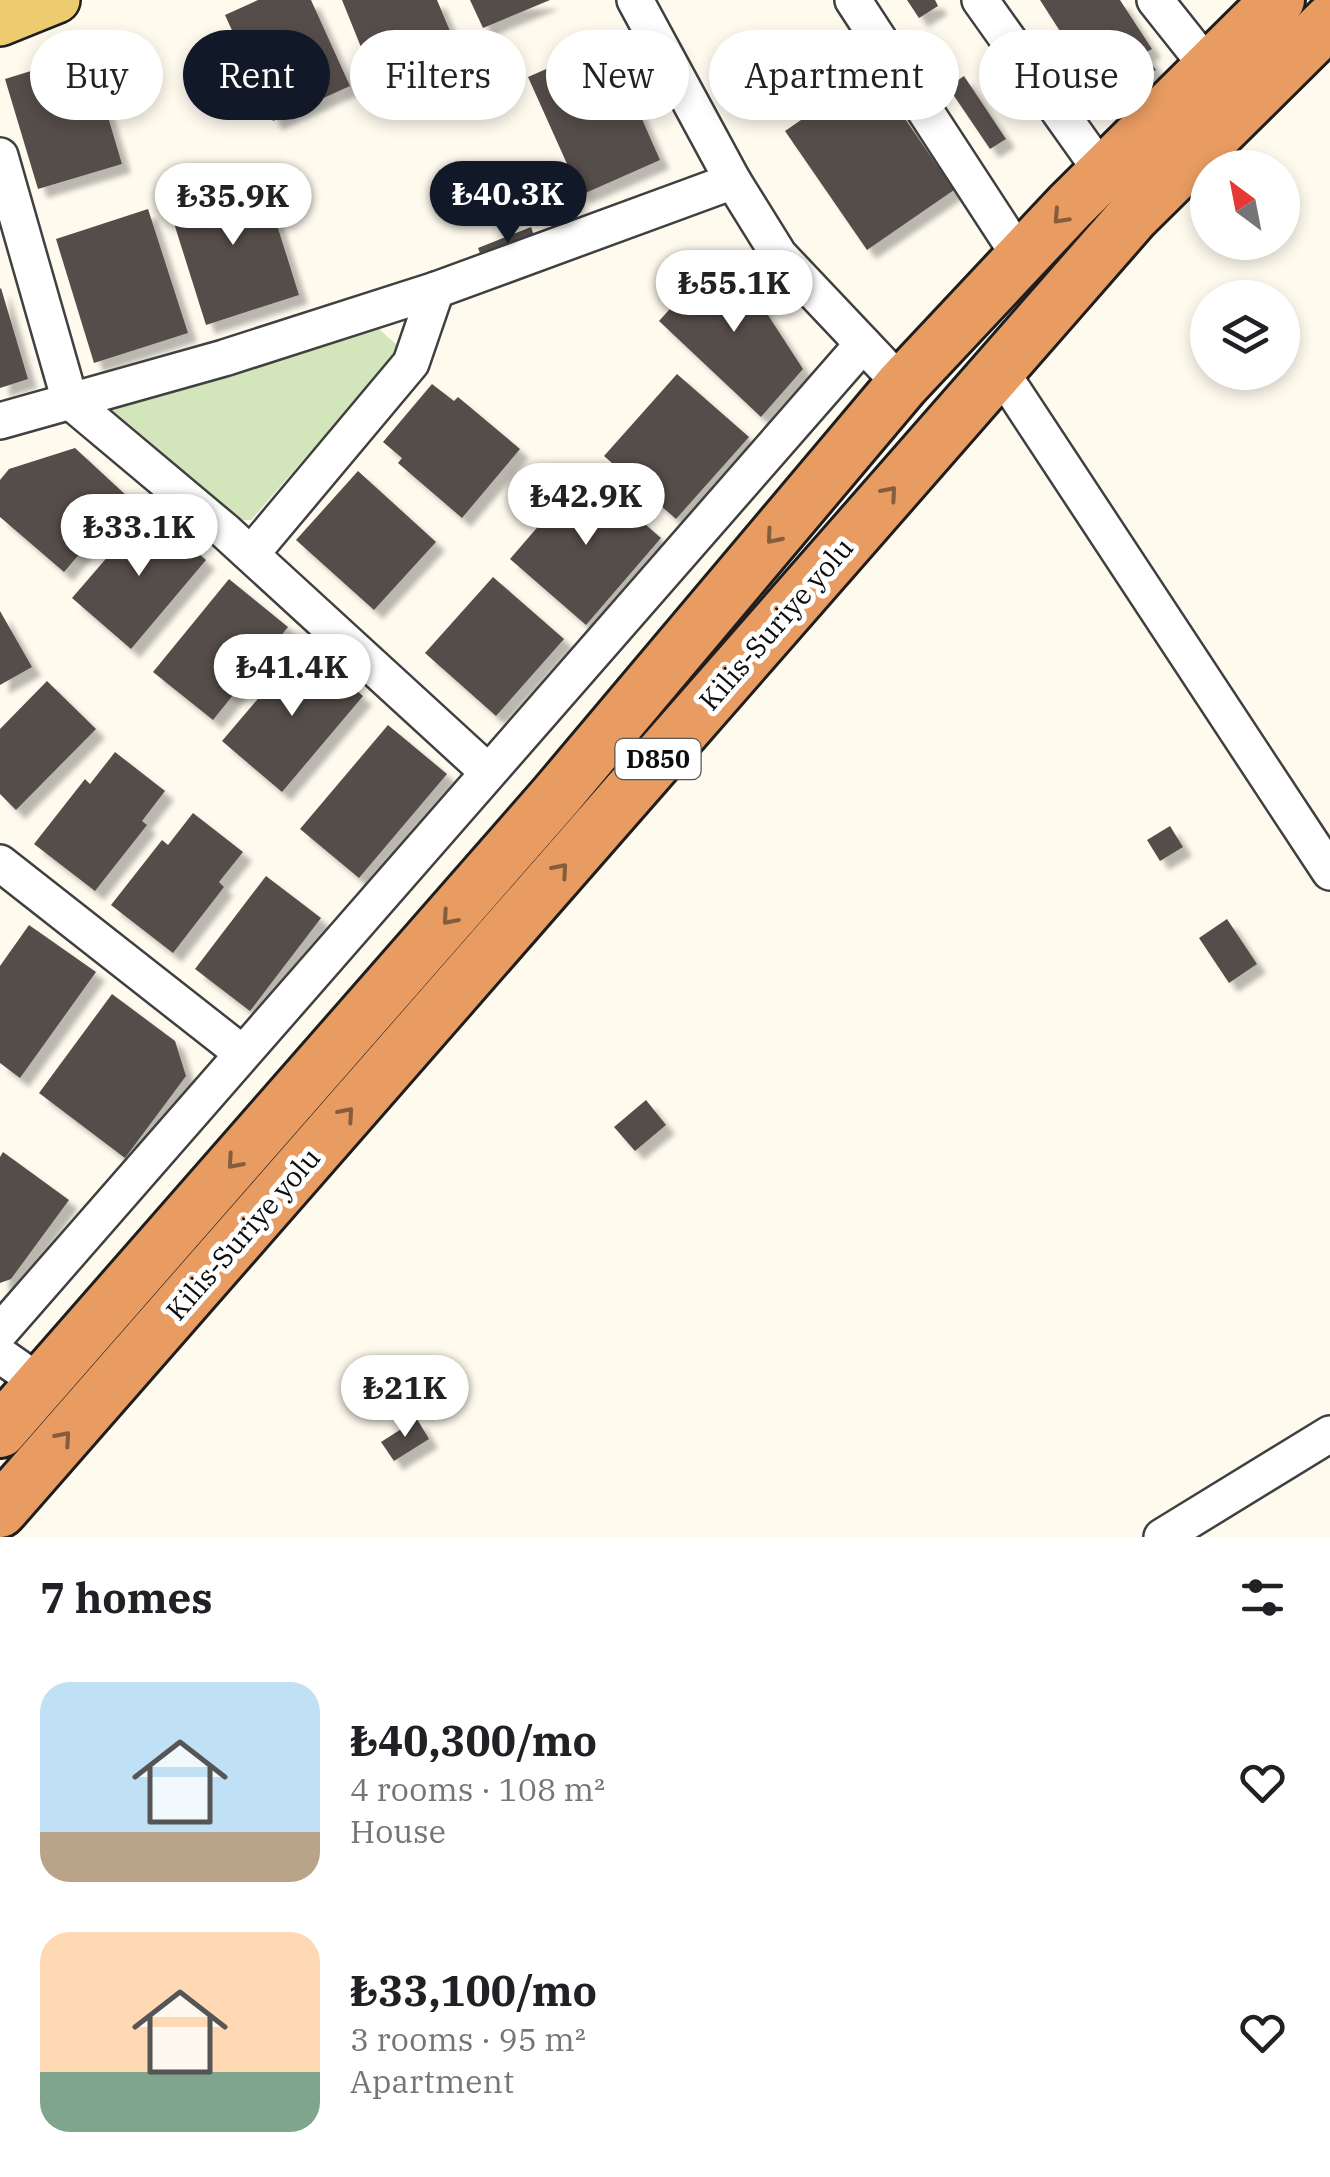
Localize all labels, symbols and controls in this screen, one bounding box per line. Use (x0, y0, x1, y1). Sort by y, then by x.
chip: Buy (30, 30, 163, 120)
chip: Rent (183, 30, 330, 120)
chip: Filters (350, 30, 526, 120)
chip: New (546, 30, 689, 120)
chip: Apartment (709, 30, 959, 120)
chip: House (979, 30, 1154, 120)
north arrow (1190, 150, 1300, 260)
map controls (1190, 150, 1300, 390)
pin: ₺40.3K (427, 161, 589, 246)
pin: ₺35.9K (152, 163, 314, 248)
text: ₺40.3K (452, 172, 564, 214)
text: ₺35.9K (177, 174, 289, 216)
one-way arrow (1054, 205, 1072, 223)
pin: ₺55.1K (653, 250, 815, 335)
text: ₺55.1K (678, 261, 790, 303)
button: layers (1190, 280, 1300, 390)
pin: ₺42.9K (505, 463, 667, 548)
text: ₺42.9K (530, 474, 642, 516)
one-way arrow (879, 487, 897, 505)
pin: ₺33.1K (58, 494, 220, 579)
text: ₺33.1K (83, 505, 195, 547)
one-way arrow (767, 526, 785, 544)
street label: Kilis-Suriye yolu (690, 530, 861, 718)
pin: ₺41.4K (211, 634, 373, 719)
text: ₺41.4K (236, 645, 348, 687)
road number: D850 (616, 739, 700, 779)
one-way arrow (550, 863, 568, 882)
one-way arrow (442, 906, 460, 924)
one-way arrow (336, 1108, 354, 1126)
street label: Kilis-Suriye yolu (157, 1140, 328, 1328)
one-way arrow (228, 1150, 246, 1169)
pin: ₺21K (346, 1355, 464, 1440)
text: ₺21K (363, 1366, 447, 1408)
one-way arrow (53, 1431, 71, 1450)
text: 7 homes (40, 1570, 213, 1625)
icon: filters (1235, 1570, 1290, 1625)
text: ₺40,300/mo (350, 1713, 597, 1768)
icon: home (120, 1722, 240, 1842)
icon: heart (1235, 1755, 1290, 1810)
text: 4 rooms · 108 m² (350, 1768, 605, 1810)
text: House (350, 1810, 446, 1852)
text: ₺33,100/mo (350, 1963, 597, 2018)
icon: home (120, 1972, 240, 2092)
icon: heart (1235, 2005, 1290, 2060)
text: 3 rooms · 95 m² (350, 2018, 586, 2060)
text: Apartment (350, 2060, 514, 2102)

